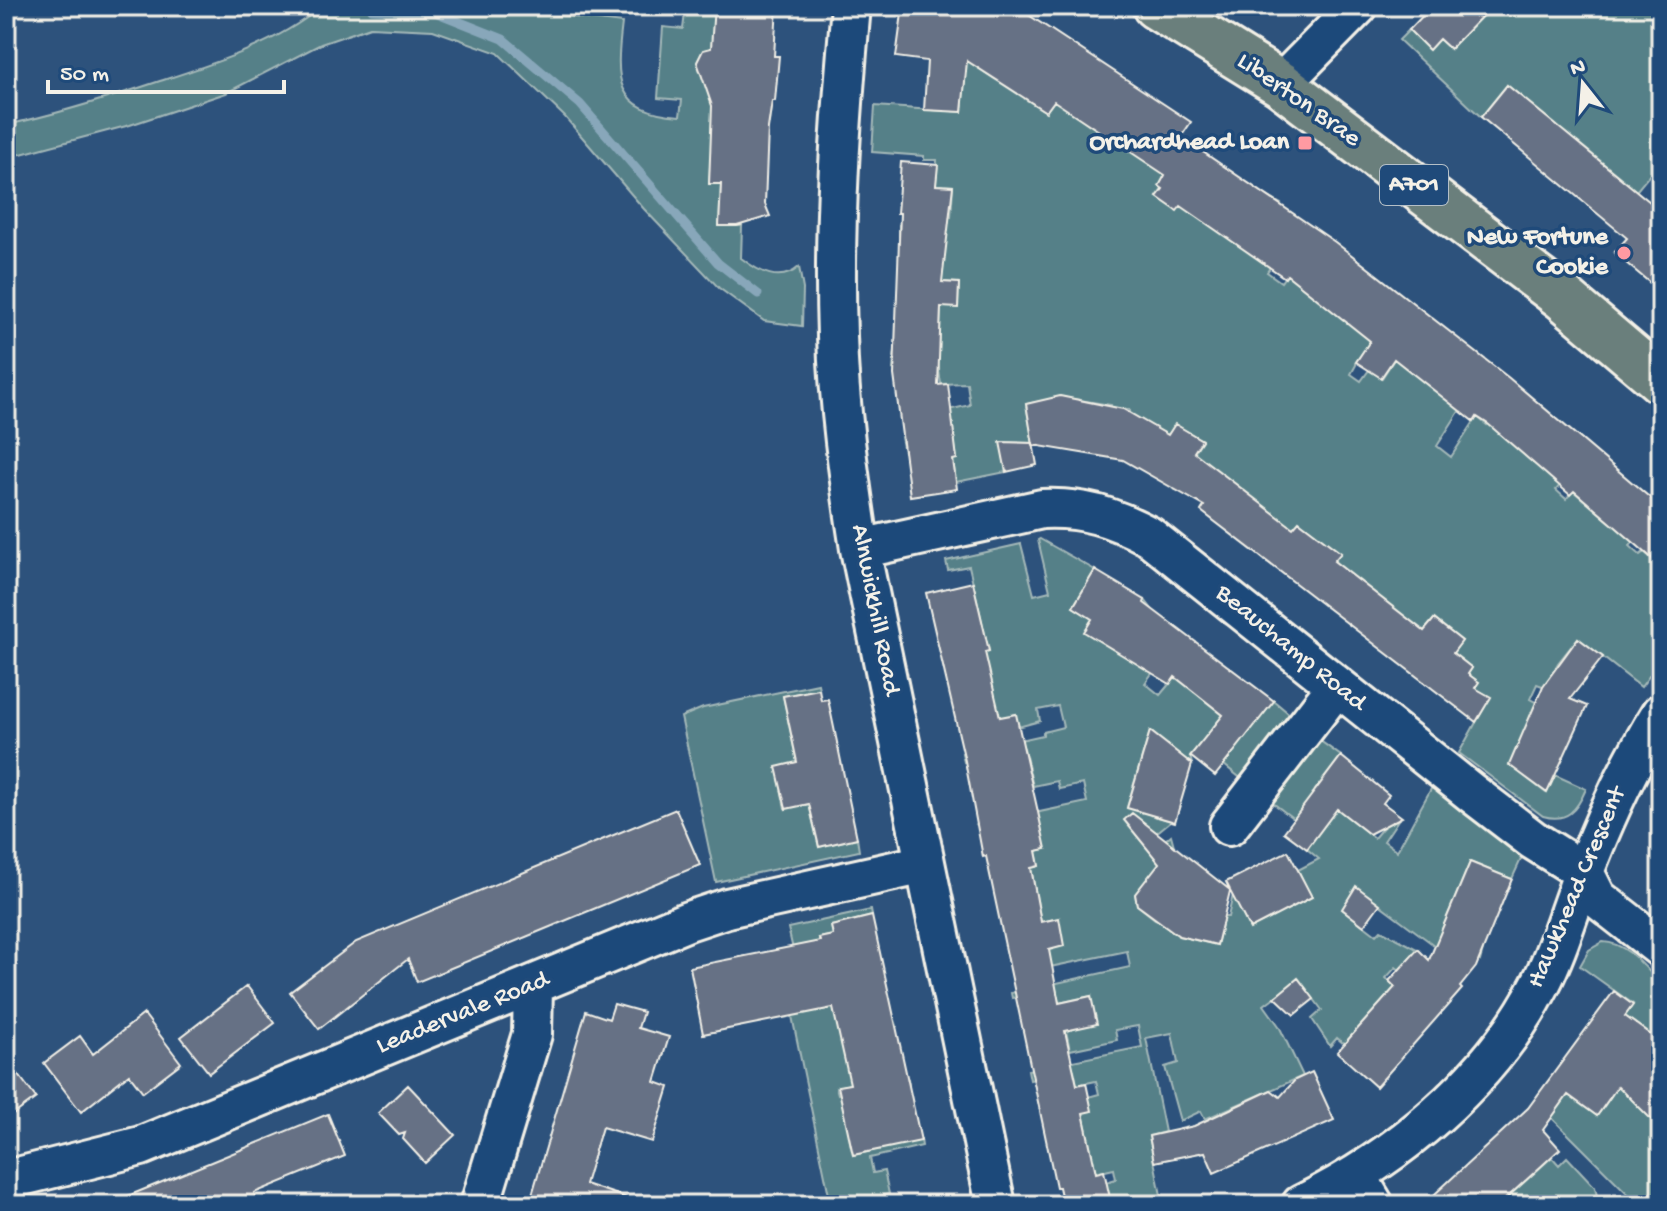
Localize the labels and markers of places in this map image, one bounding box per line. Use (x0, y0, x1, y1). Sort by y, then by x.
place label: Orchardhead Loan (1089, 128, 1290, 159)
marker: Orchardhead Loan (1296, 134, 1314, 152)
place label: New Fortune Cookie (1467, 223, 1610, 284)
marker: New Fortune Cookie (1615, 244, 1633, 262)

